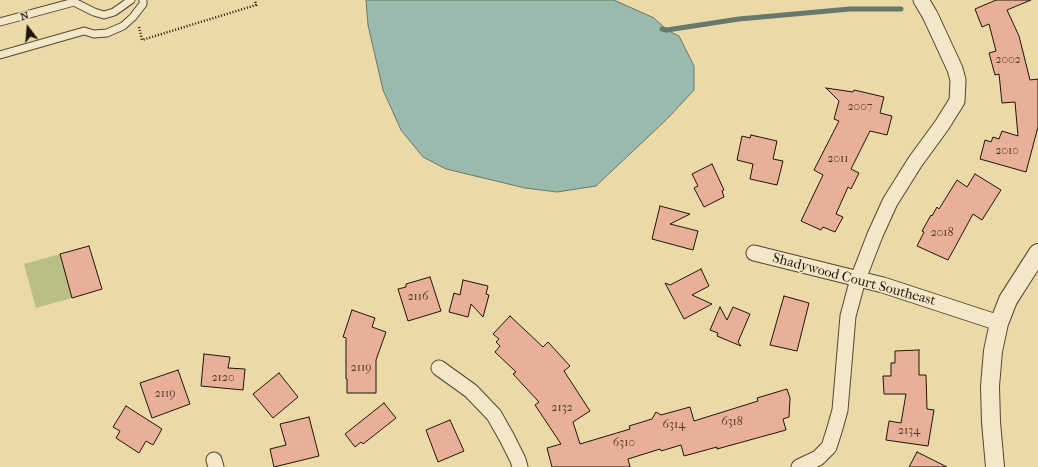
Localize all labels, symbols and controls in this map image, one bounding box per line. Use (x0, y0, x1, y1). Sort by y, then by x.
north arrow (8, 8, 48, 48)
text: N (19, 9, 30, 23)
house number: 2002 (995, 53, 1021, 67)
house number: 2007 (847, 100, 873, 114)
house number: 2010 (995, 144, 1019, 158)
house number: 2011 (827, 152, 849, 166)
house number: 2018 (930, 226, 954, 240)
street label: Shadywood Court Southeast (771, 250, 937, 310)
house number: 2116 (407, 290, 429, 304)
house number: 2119 (350, 361, 372, 375)
house number: 2120 (211, 371, 235, 385)
house number: 2119 (154, 387, 176, 401)
house number: 2132 (551, 401, 573, 415)
house number: 6318 (721, 415, 743, 429)
house number: 6314 (663, 418, 685, 432)
house number: 2134 (898, 424, 920, 438)
house number: 6310 (613, 436, 635, 450)

